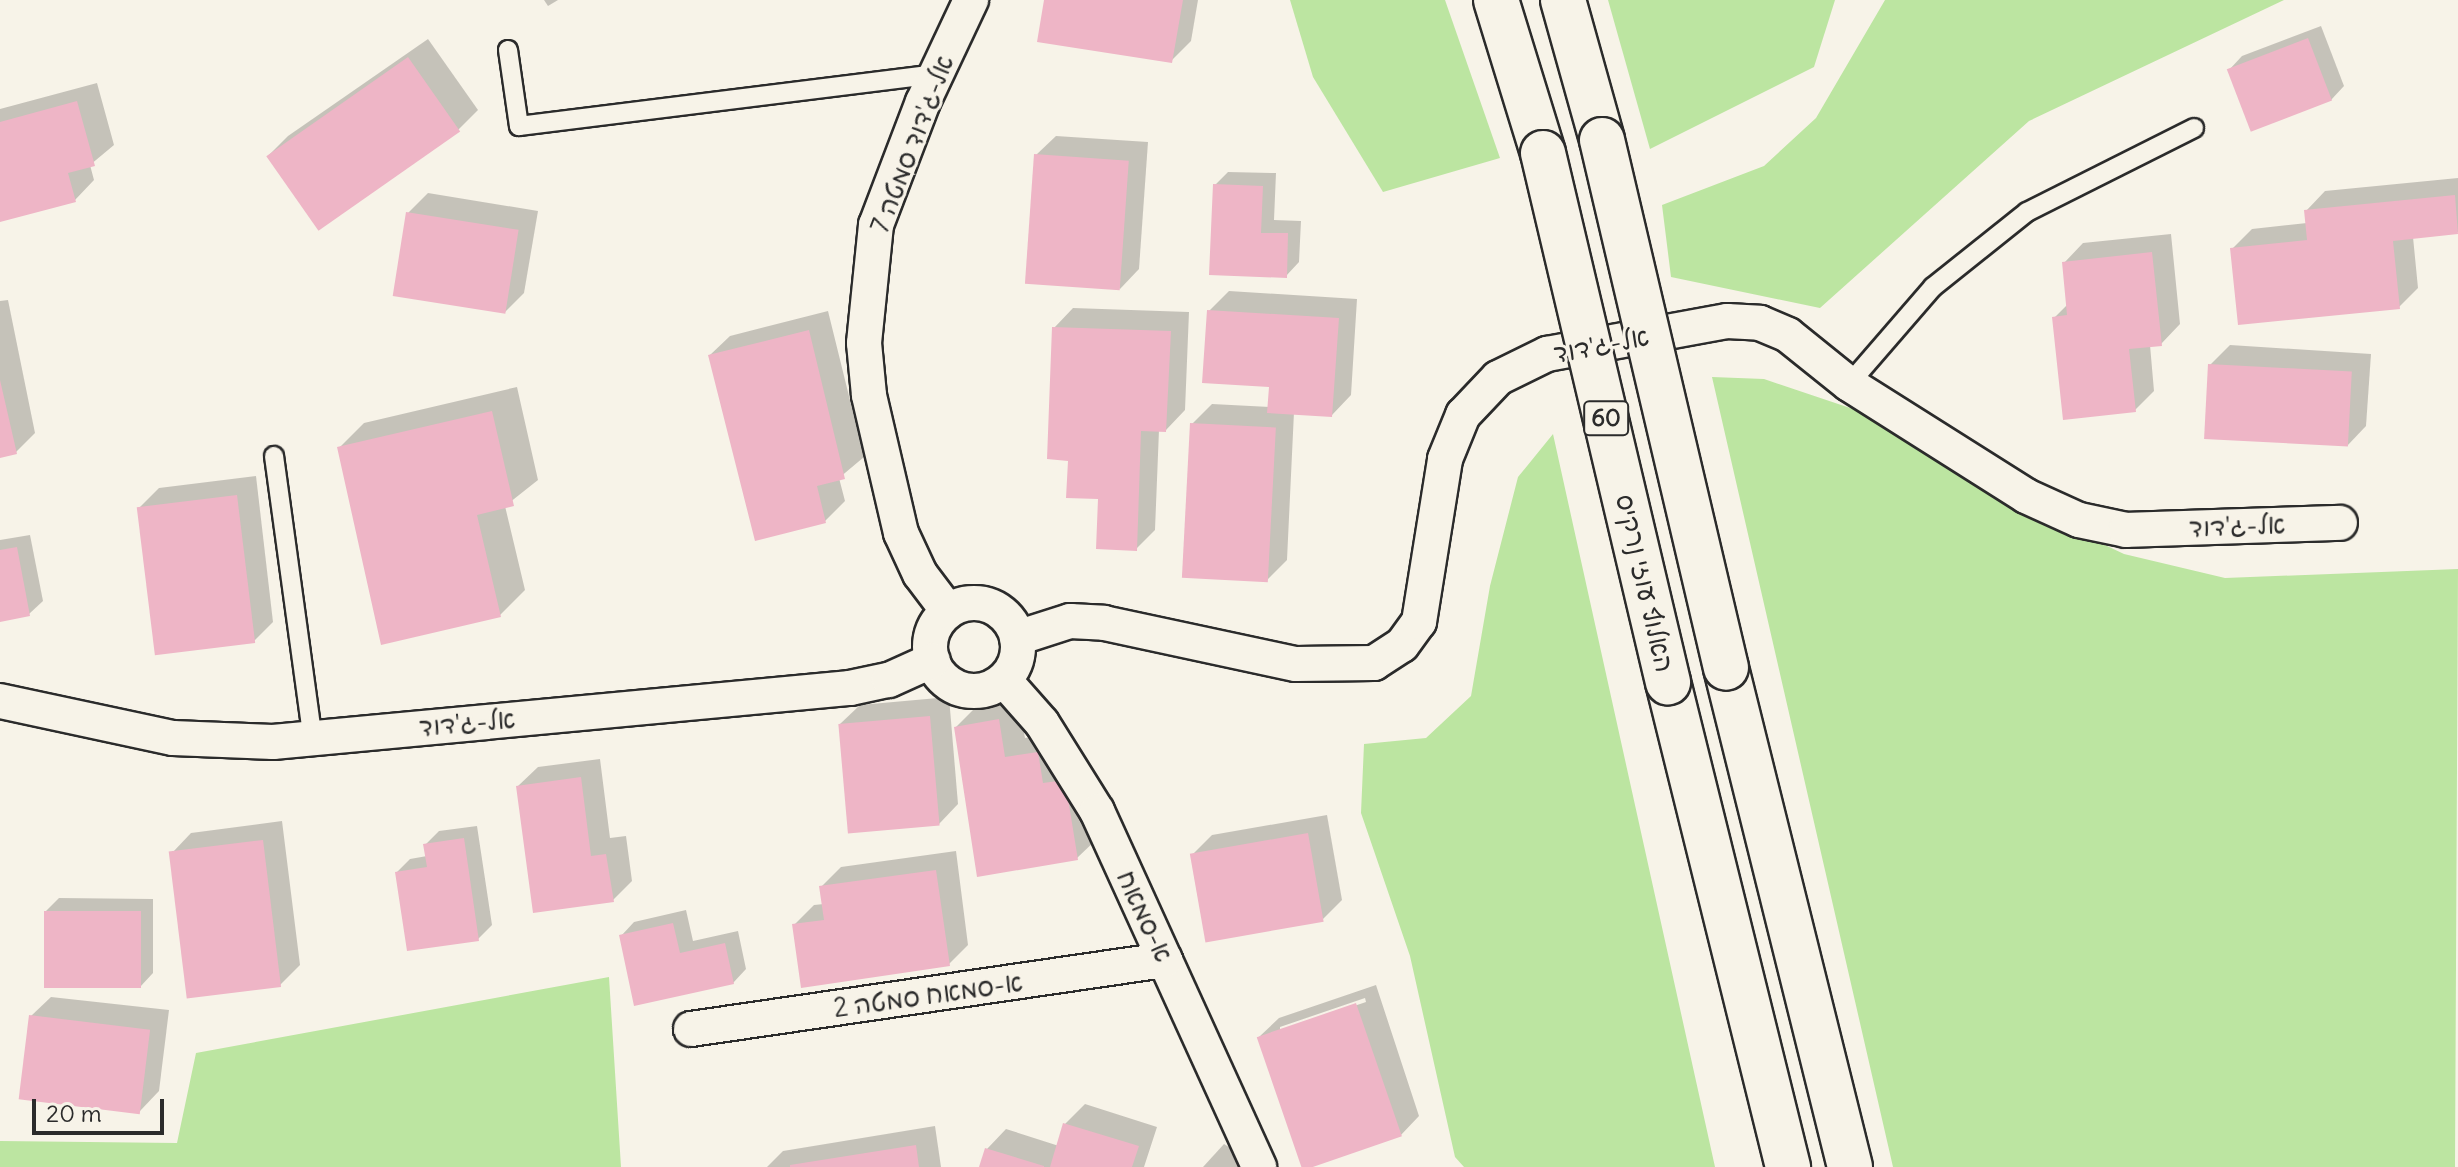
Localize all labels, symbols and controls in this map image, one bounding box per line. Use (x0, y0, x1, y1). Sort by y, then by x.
street label: אל-ג'דוד סמטה 7 (864, 51, 960, 237)
street label: אל-ג'דוד (1551, 320, 1651, 370)
road number: 60 (1582, 398, 1630, 438)
street label: האלוף עוזי נרקיס (1609, 491, 1681, 675)
street label: אל-ג'דוד (2188, 509, 2286, 543)
street label: אל-ג'דוד (418, 703, 516, 743)
street label: א-סמאח (1110, 865, 1180, 967)
street label: א-סמאח סמטה 2 (832, 966, 1024, 1024)
scale bar (36, 1083, 168, 1133)
text: 20 m (46, 1098, 102, 1128)

